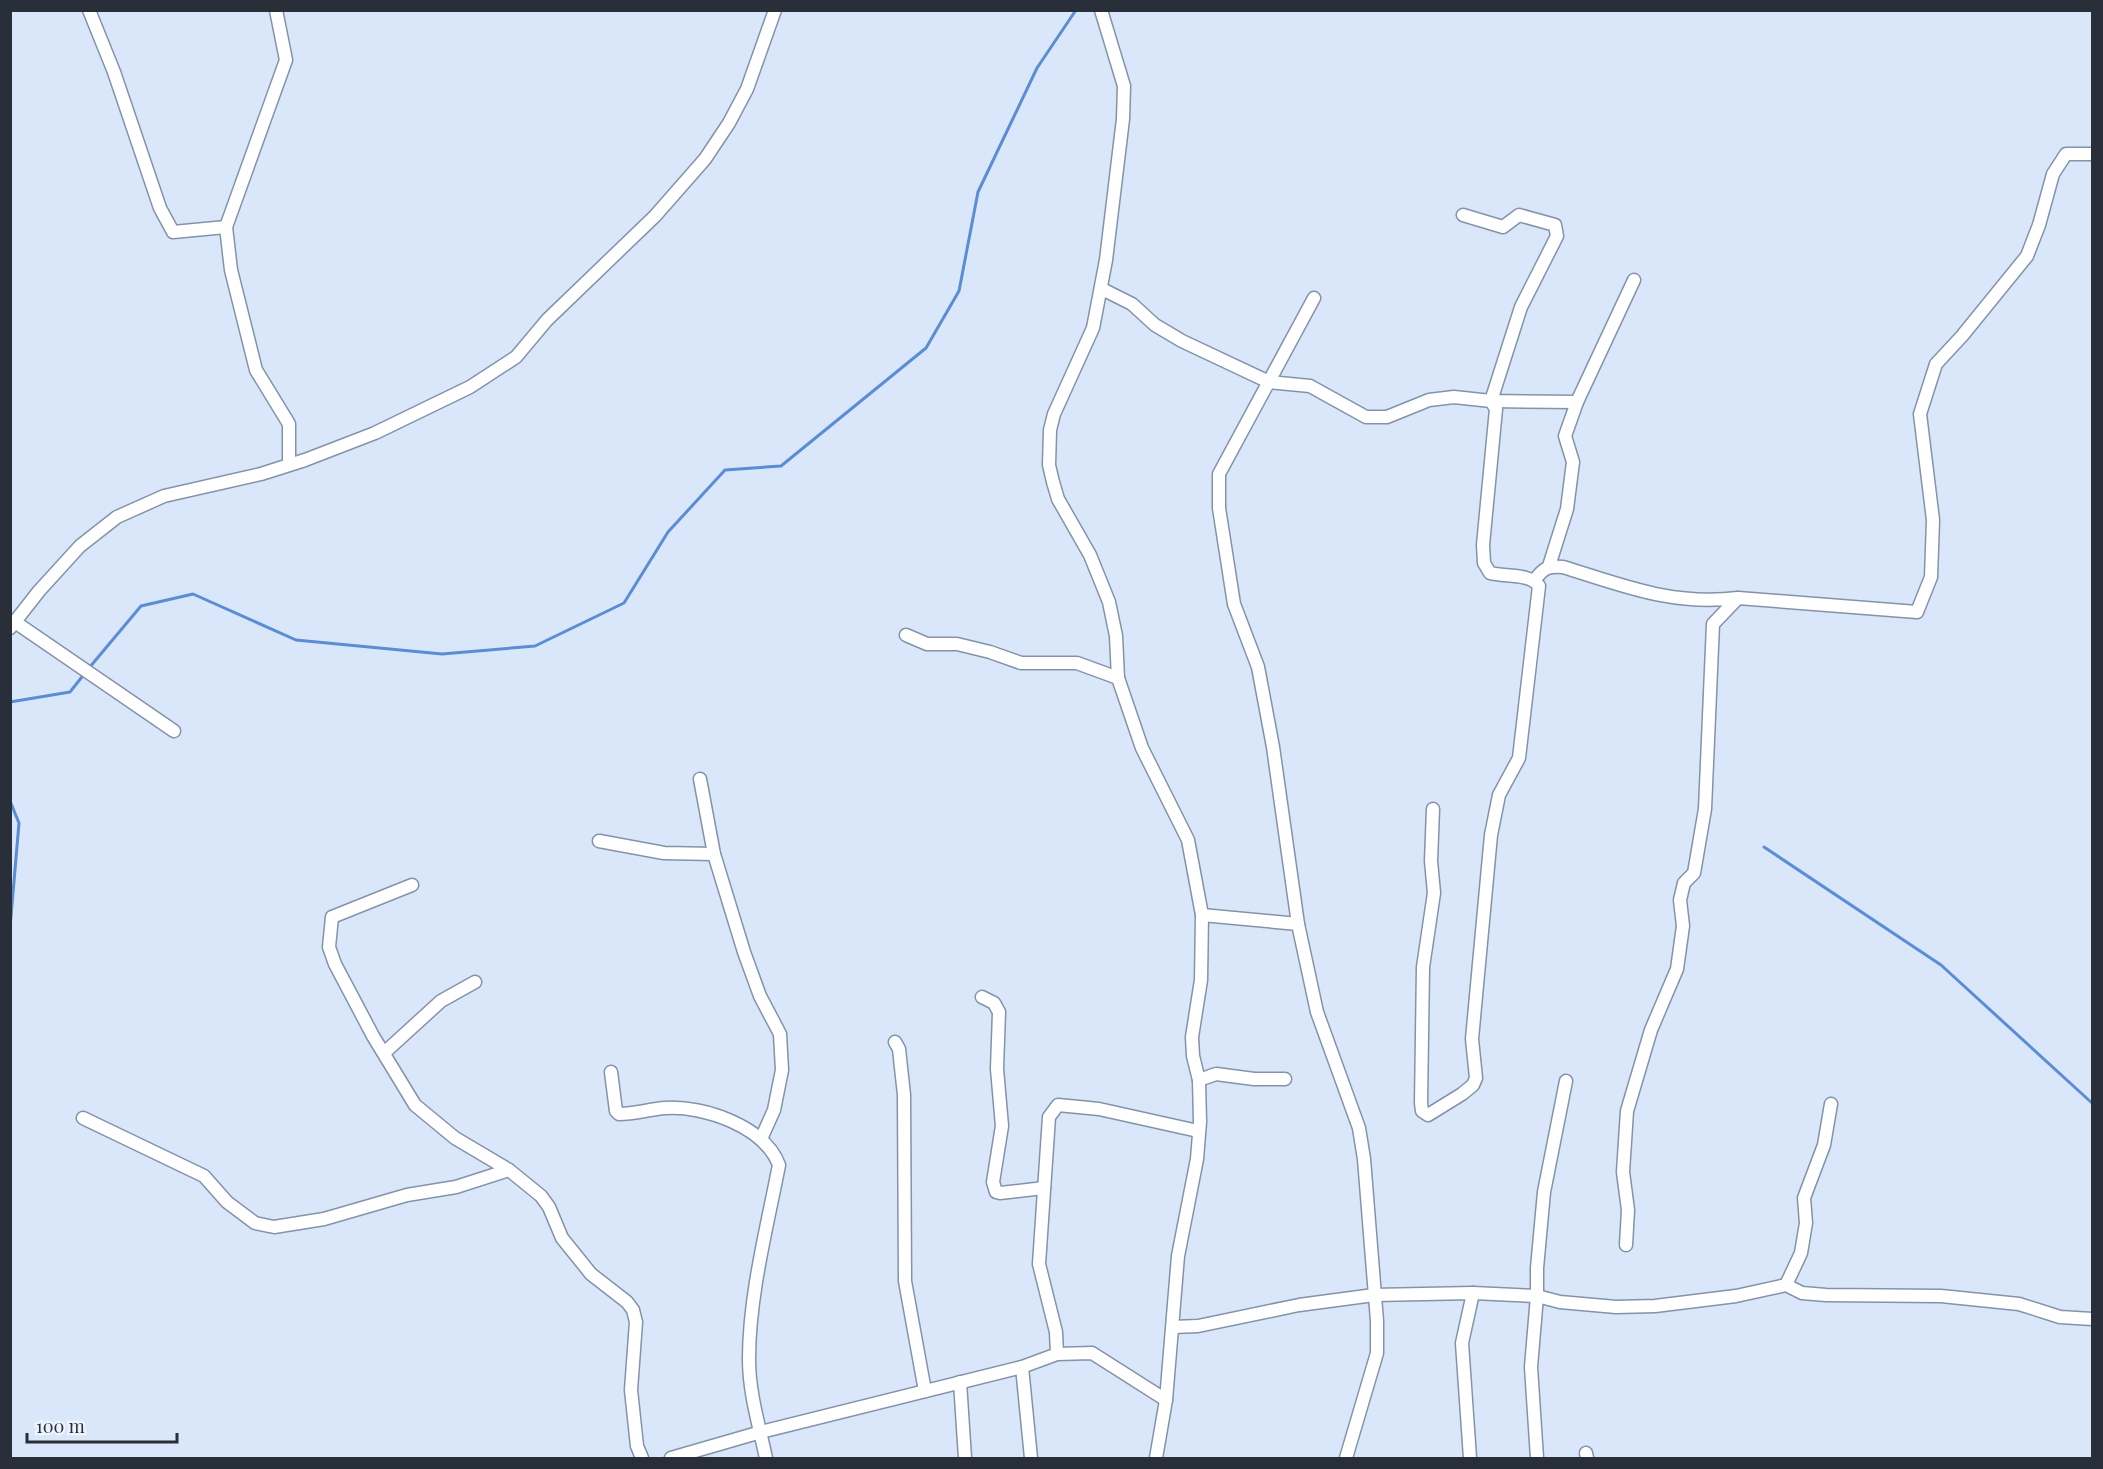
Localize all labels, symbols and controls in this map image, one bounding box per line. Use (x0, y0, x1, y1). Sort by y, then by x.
scale bar (27, 1406, 177, 1444)
text: 100 m (36, 1414, 85, 1438)

